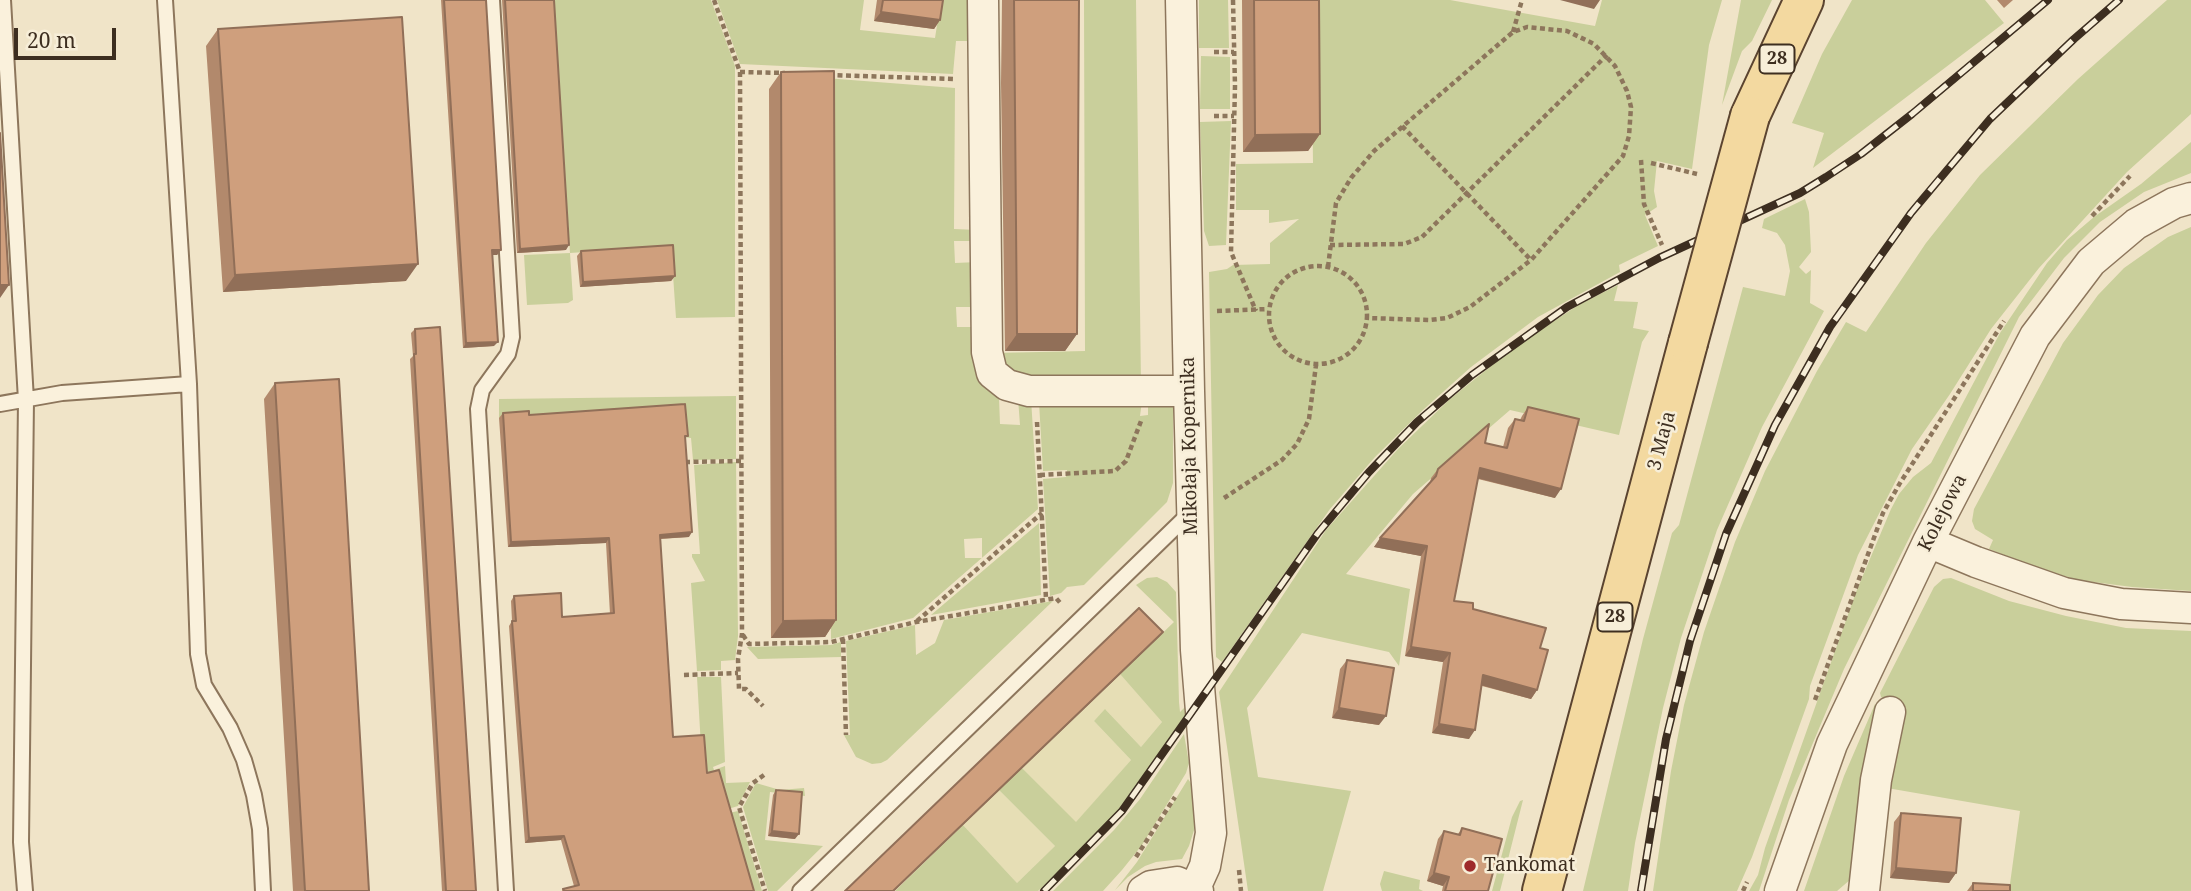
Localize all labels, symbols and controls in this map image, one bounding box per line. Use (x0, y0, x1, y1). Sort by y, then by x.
scale bar (18, 14, 119, 58)
text: 20 m (27, 26, 76, 54)
road number: 28 (1760, 44, 1795, 74)
street label: Mikołaja Kopernika (1177, 357, 1203, 535)
street label: 3 Maja (1643, 409, 1681, 473)
street label: Kolejowa (1914, 471, 1972, 555)
road number: 28 (1598, 602, 1632, 632)
place label: Tankomat (1484, 855, 1575, 877)
marker: Tankomat (1462, 858, 1478, 874)

